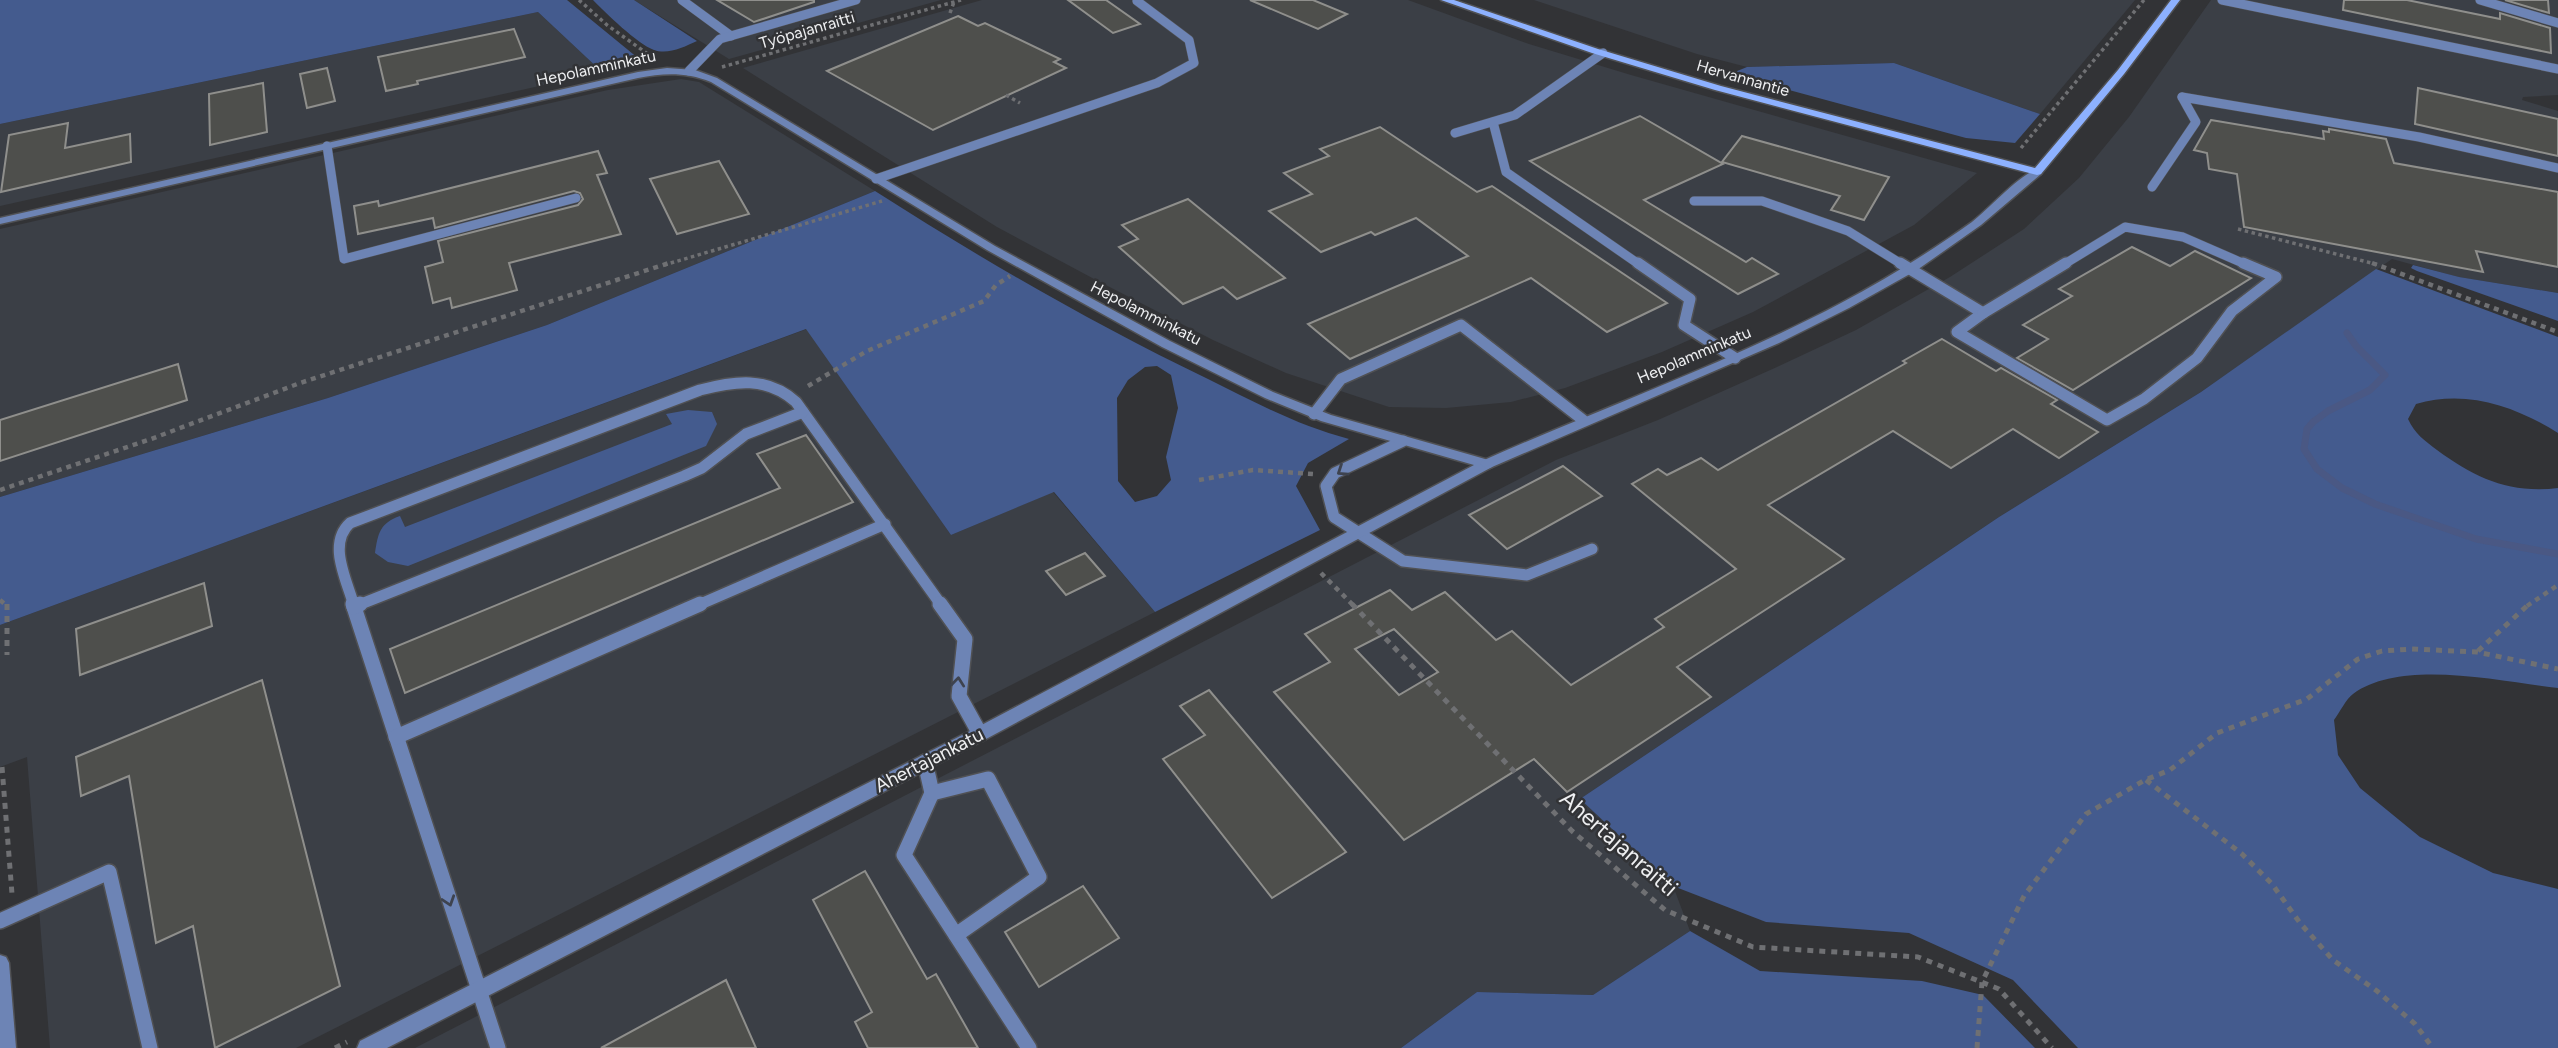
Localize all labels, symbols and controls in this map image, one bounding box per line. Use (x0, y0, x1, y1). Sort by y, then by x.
street label: Työpajanraitti (757, 7, 857, 53)
street label: Hepolamminkatu (534, 46, 658, 90)
street label: Hervannantie (1694, 56, 1792, 100)
street label: Hepolamminkatu (1087, 277, 1205, 349)
street label: Hepolamminkatu (1634, 322, 1754, 388)
one-way arrow (1337, 463, 1350, 475)
one-way arrow (951, 676, 966, 688)
street label: Ahertajankatu (871, 723, 987, 797)
street label: Ahertajanraitti (1554, 784, 1684, 902)
one-way arrow (441, 895, 455, 907)

